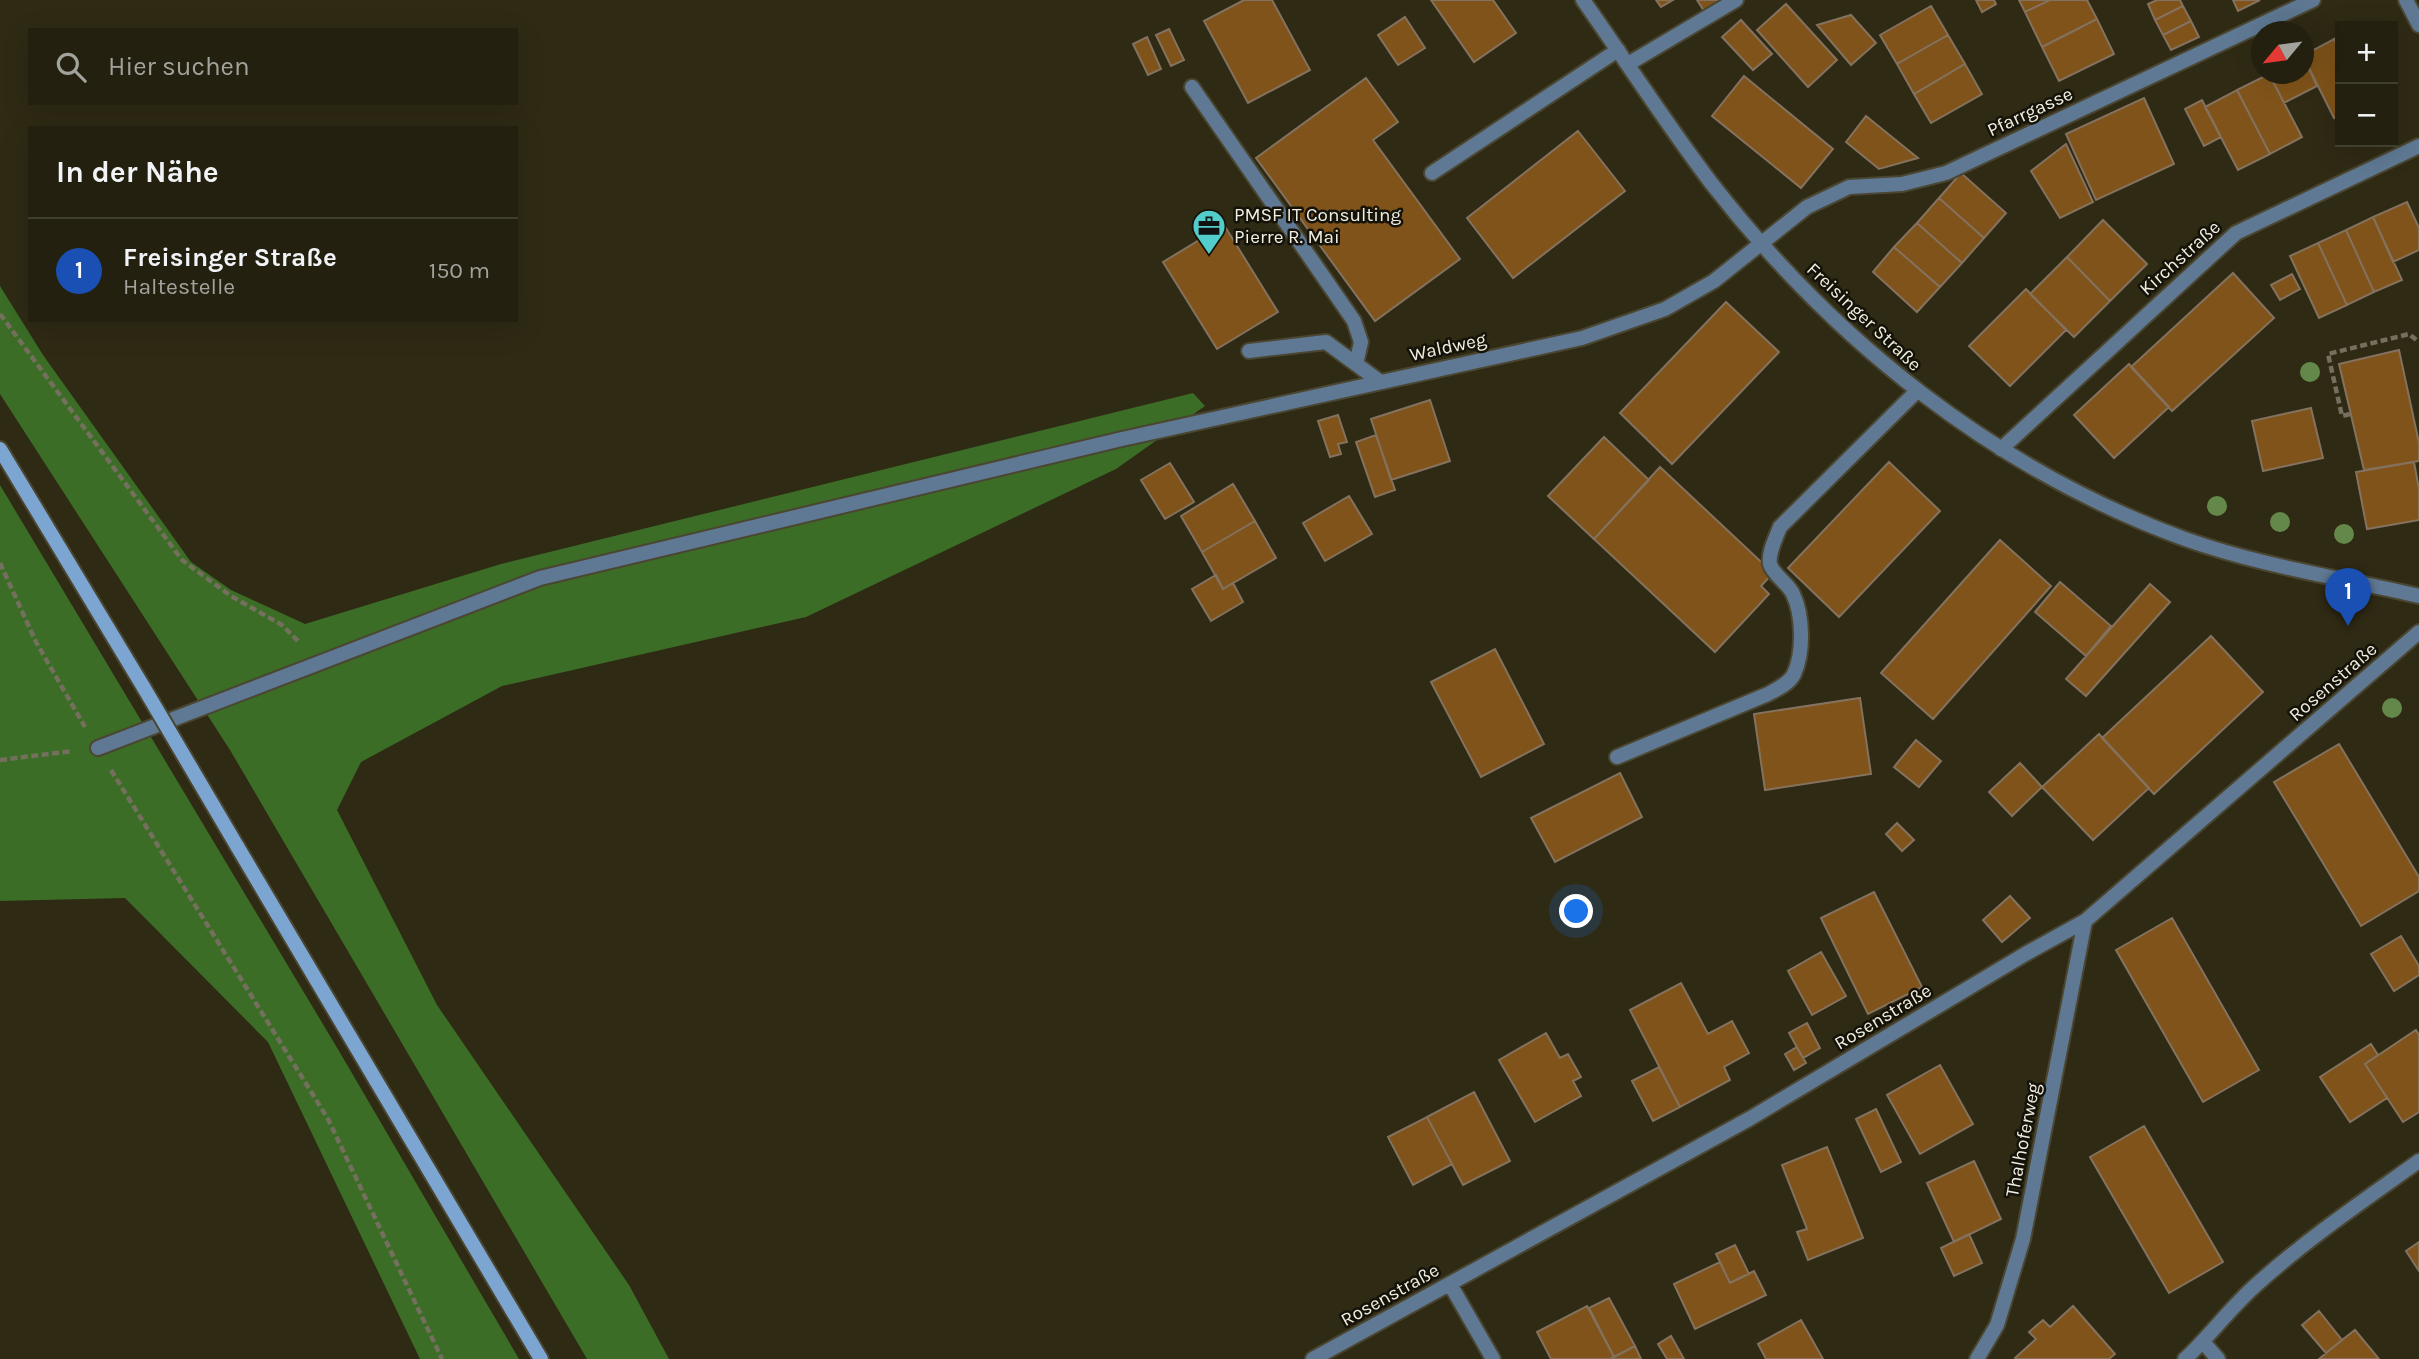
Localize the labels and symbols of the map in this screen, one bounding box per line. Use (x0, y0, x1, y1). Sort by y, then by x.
north arrow (2251, 21, 2314, 84)
street label: Pfarrgasse (1984, 83, 2076, 141)
place label: PMSF IT Consulting Pierre R. Mai (1234, 204, 1401, 248)
office icon: PMSF IT Consulting Pierre R. Mai (1190, 207, 1228, 256)
street label: Kirchstraße (2135, 216, 2225, 300)
street label: Freisinger Straße (1802, 258, 1926, 376)
street label: Waldweg (1408, 328, 1489, 366)
pin: 1 (2325, 568, 2371, 626)
street label: Rosenstraße (2285, 638, 2381, 726)
your location (1559, 894, 1593, 928)
street label: Rosenstraße (1831, 979, 1935, 1055)
street label: Thalhoferweg (2001, 1081, 2045, 1199)
street label: Rosenstraße (1337, 1259, 1443, 1331)

